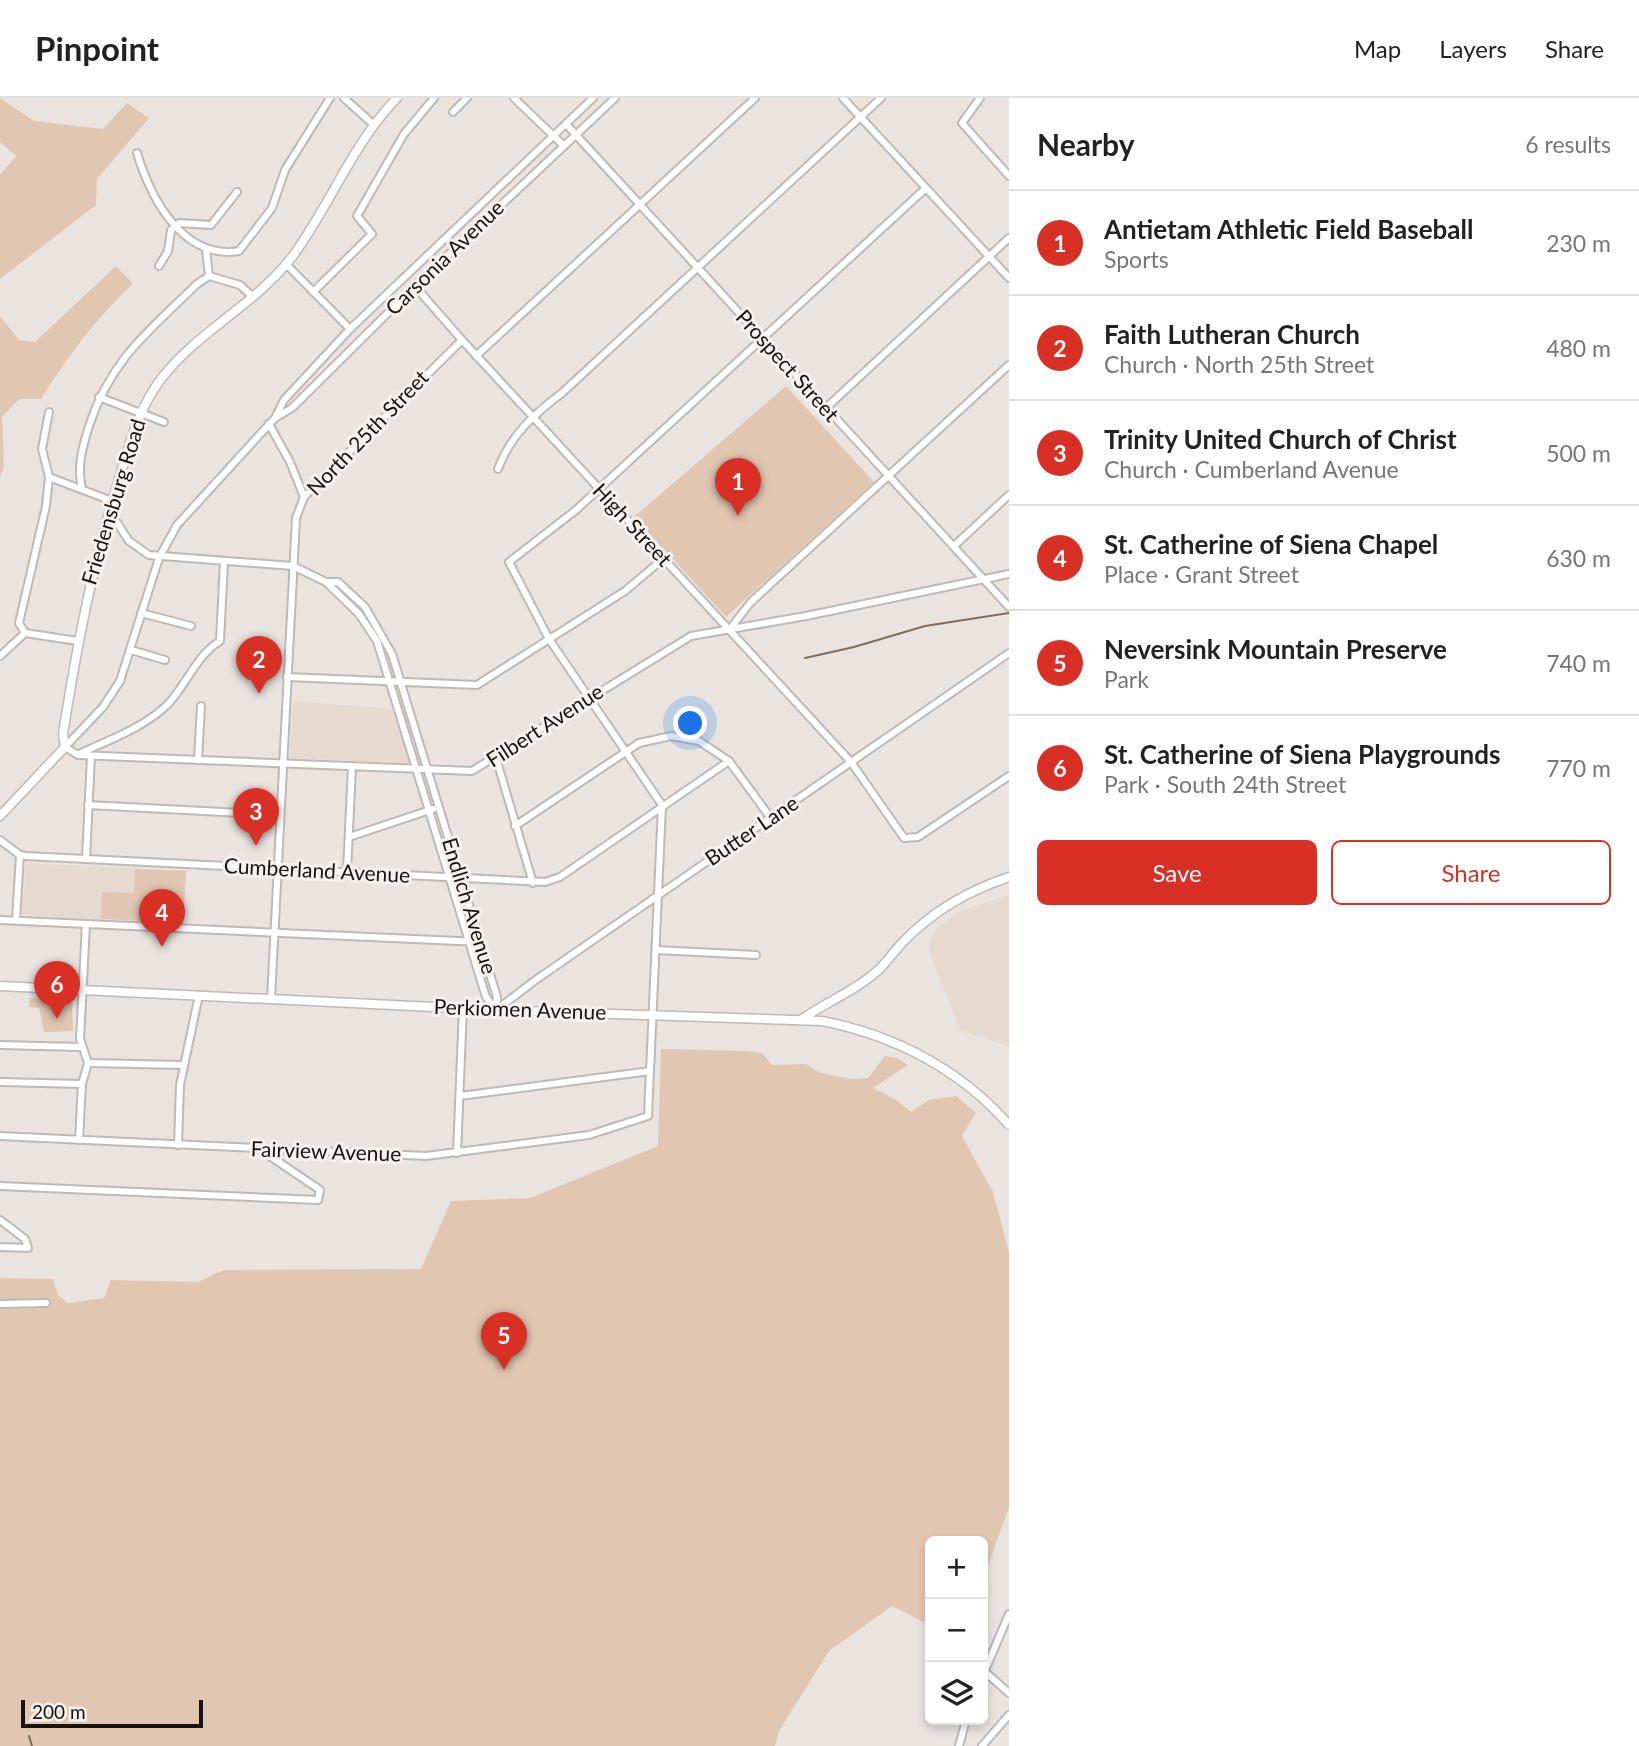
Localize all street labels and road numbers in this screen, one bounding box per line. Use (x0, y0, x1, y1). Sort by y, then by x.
street label: Carsonia Avenue (380, 194, 508, 320)
street label: Prospect Street (731, 304, 845, 426)
street label: North 25th Street (301, 364, 433, 500)
street label: Friedensburg Road (75, 416, 150, 588)
street label: High Street (588, 477, 678, 571)
street label: Filbert Avenue (481, 678, 607, 772)
street label: Butter Lane (700, 789, 803, 870)
street label: Endlich Avenue (438, 834, 503, 977)
street label: Cumberland Avenue (223, 852, 411, 887)
street label: Perkiomen Avenue (433, 993, 607, 1024)
street label: Fairview Avenue (250, 1135, 402, 1166)

